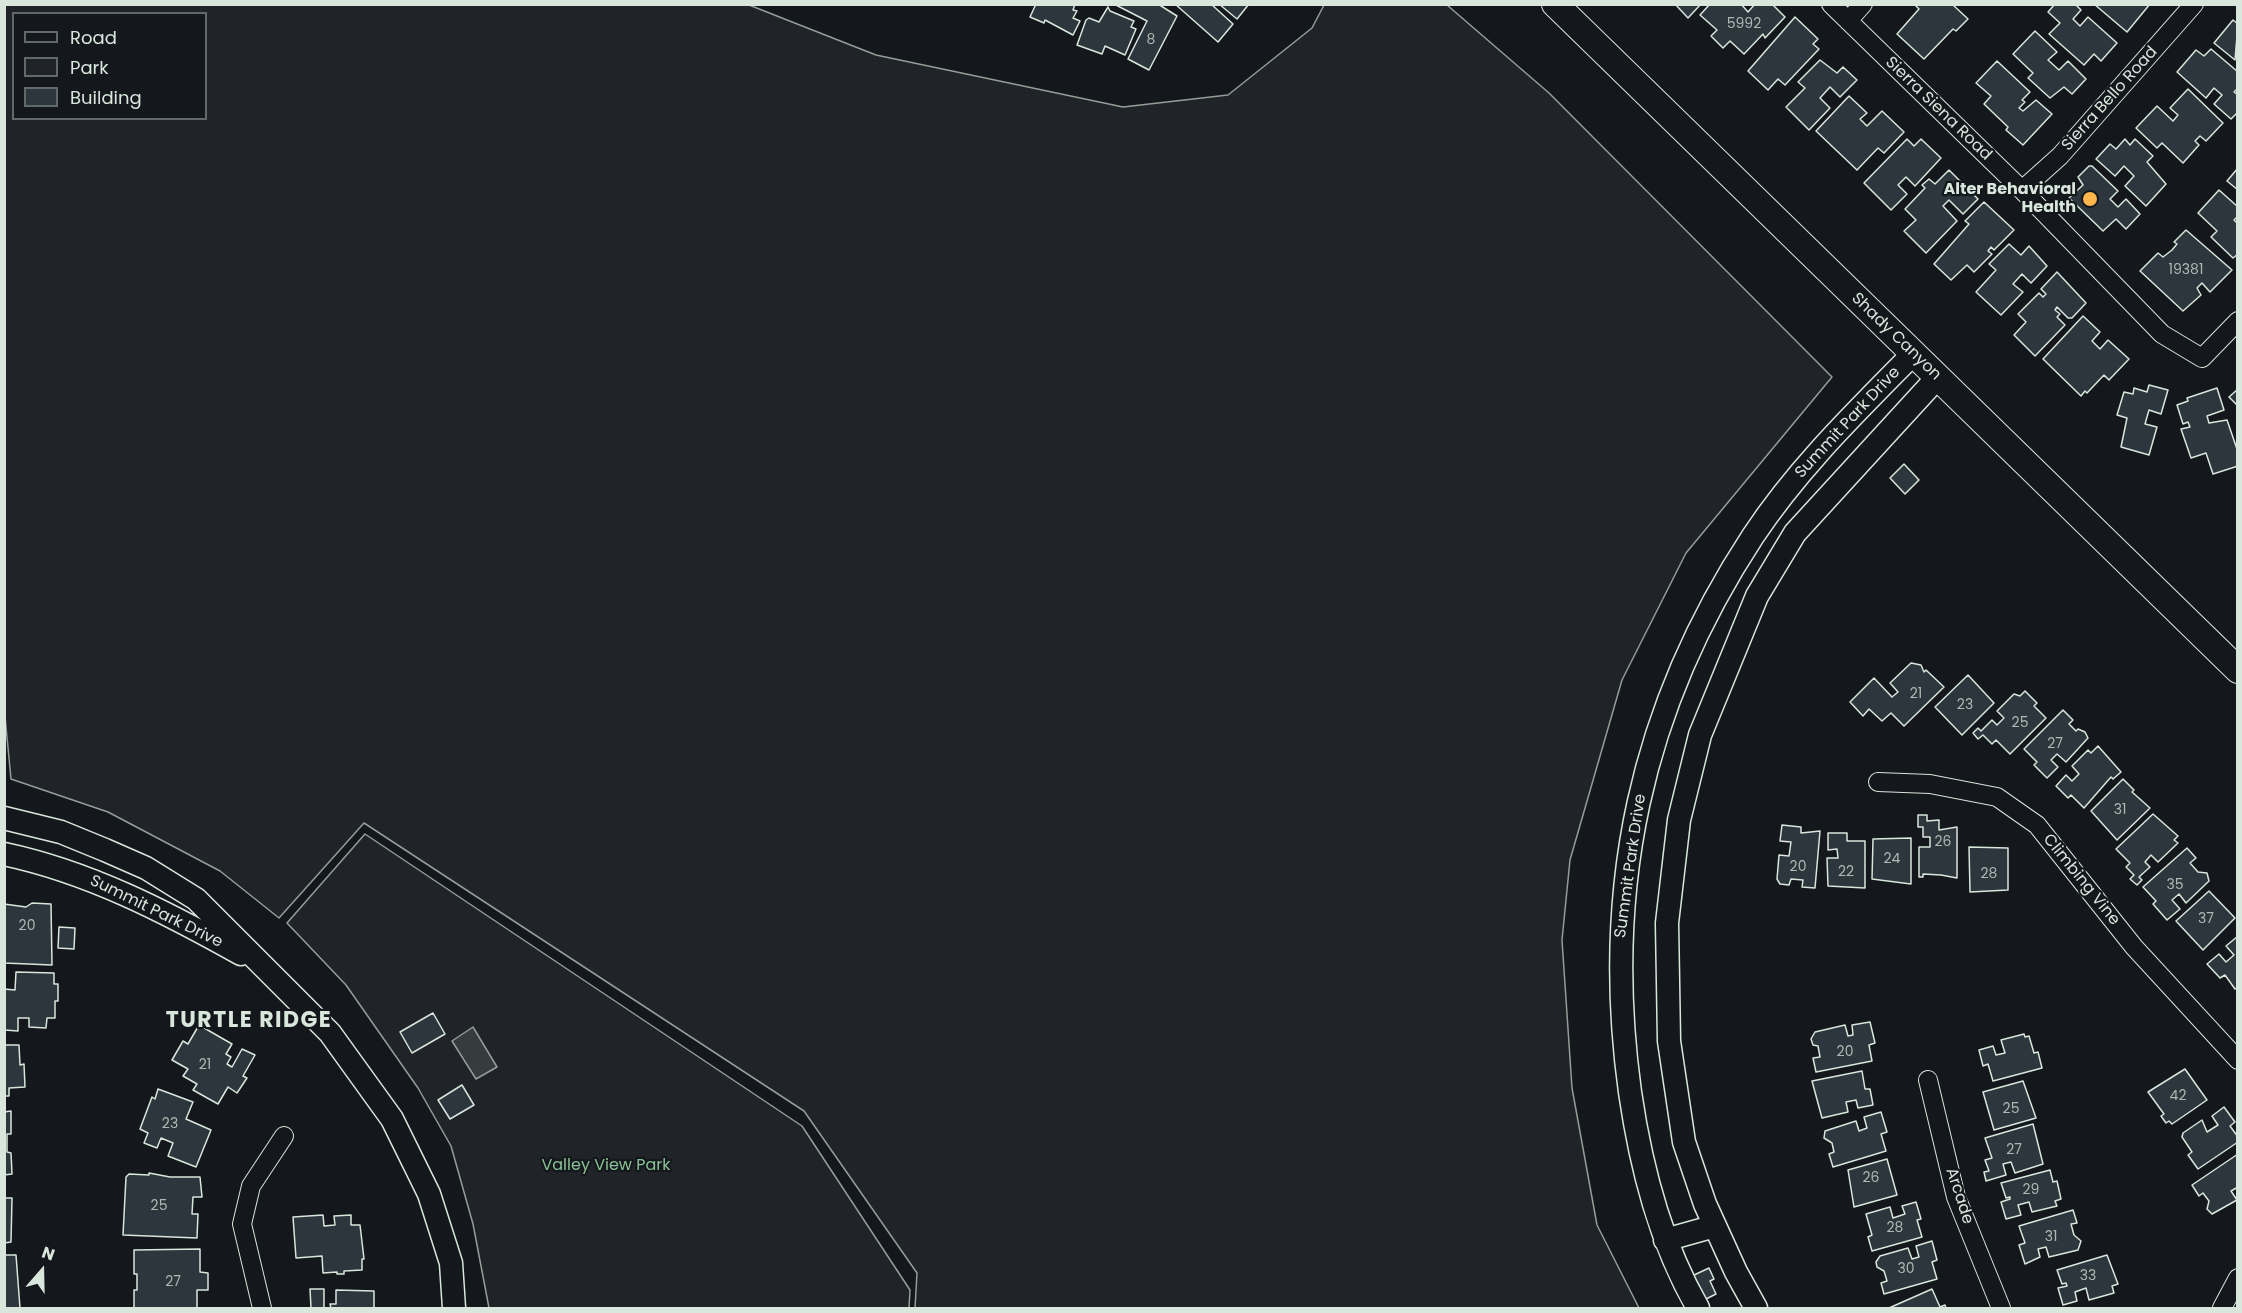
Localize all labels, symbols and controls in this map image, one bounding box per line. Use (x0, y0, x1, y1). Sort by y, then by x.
legend (12, 12, 207, 120)
house number: 5992 (1727, 16, 1761, 32)
text: Road (70, 25, 117, 50)
house number: 8 (1147, 32, 1155, 48)
street label: Sierra Bello Road (2058, 43, 2162, 155)
street label: Sierra Siena Road (1881, 53, 1995, 165)
text: Park (70, 55, 109, 80)
text: Building (70, 85, 142, 110)
place label: Alter Behavioral Health (1943, 180, 2076, 218)
marker: Alter Behavioral Health (2081, 190, 2099, 208)
house number: 19381 (2169, 262, 2203, 278)
street label: Shady Canyon (1847, 289, 1945, 385)
street label: Summit Park Drive (1791, 363, 1905, 483)
house number: 21 (1910, 686, 1922, 702)
house number: 23 (1957, 697, 1973, 713)
house number: 25 (2012, 715, 2028, 731)
house number: 27 (2047, 736, 2063, 752)
street label: Summit Park Drive (1611, 793, 1651, 939)
house number: 31 (2114, 802, 2126, 818)
street label: Climbing Vine (2038, 831, 2124, 929)
house number: 26 (1935, 834, 1951, 850)
house number: 24 (1884, 851, 1900, 867)
house number: 20 (1790, 859, 1806, 875)
house number: 22 (1838, 864, 1854, 880)
house number: 28 (1981, 866, 1997, 882)
street label: Summit Park Drive (86, 872, 226, 952)
house number: 35 (2166, 877, 2184, 893)
house number: 37 (2198, 911, 2214, 927)
house number: 20 (19, 918, 35, 934)
district label: TURTLE RIDGE (166, 1008, 332, 1034)
house number: 20 (1837, 1044, 1853, 1060)
house number: 21 (199, 1057, 211, 1073)
house number: 42 (2170, 1088, 2186, 1104)
house number: 25 (2003, 1101, 2019, 1117)
house number: 23 (162, 1116, 178, 1132)
house number: 27 (2006, 1142, 2022, 1158)
park label: Valley View Park (541, 1156, 671, 1176)
street label: Arcade (1941, 1165, 1977, 1227)
house number: 26 (1863, 1170, 1879, 1186)
house number: 29 (2023, 1182, 2039, 1198)
house number: 25 (151, 1198, 167, 1214)
house number: 28 (1887, 1220, 1903, 1236)
house number: 31 (2045, 1229, 2057, 1245)
north arrow (12, 1241, 72, 1301)
text: N (39, 1241, 58, 1266)
house number: 30 (1897, 1261, 1915, 1277)
house number: 33 (2080, 1268, 2096, 1284)
house number: 27 (165, 1274, 181, 1290)

